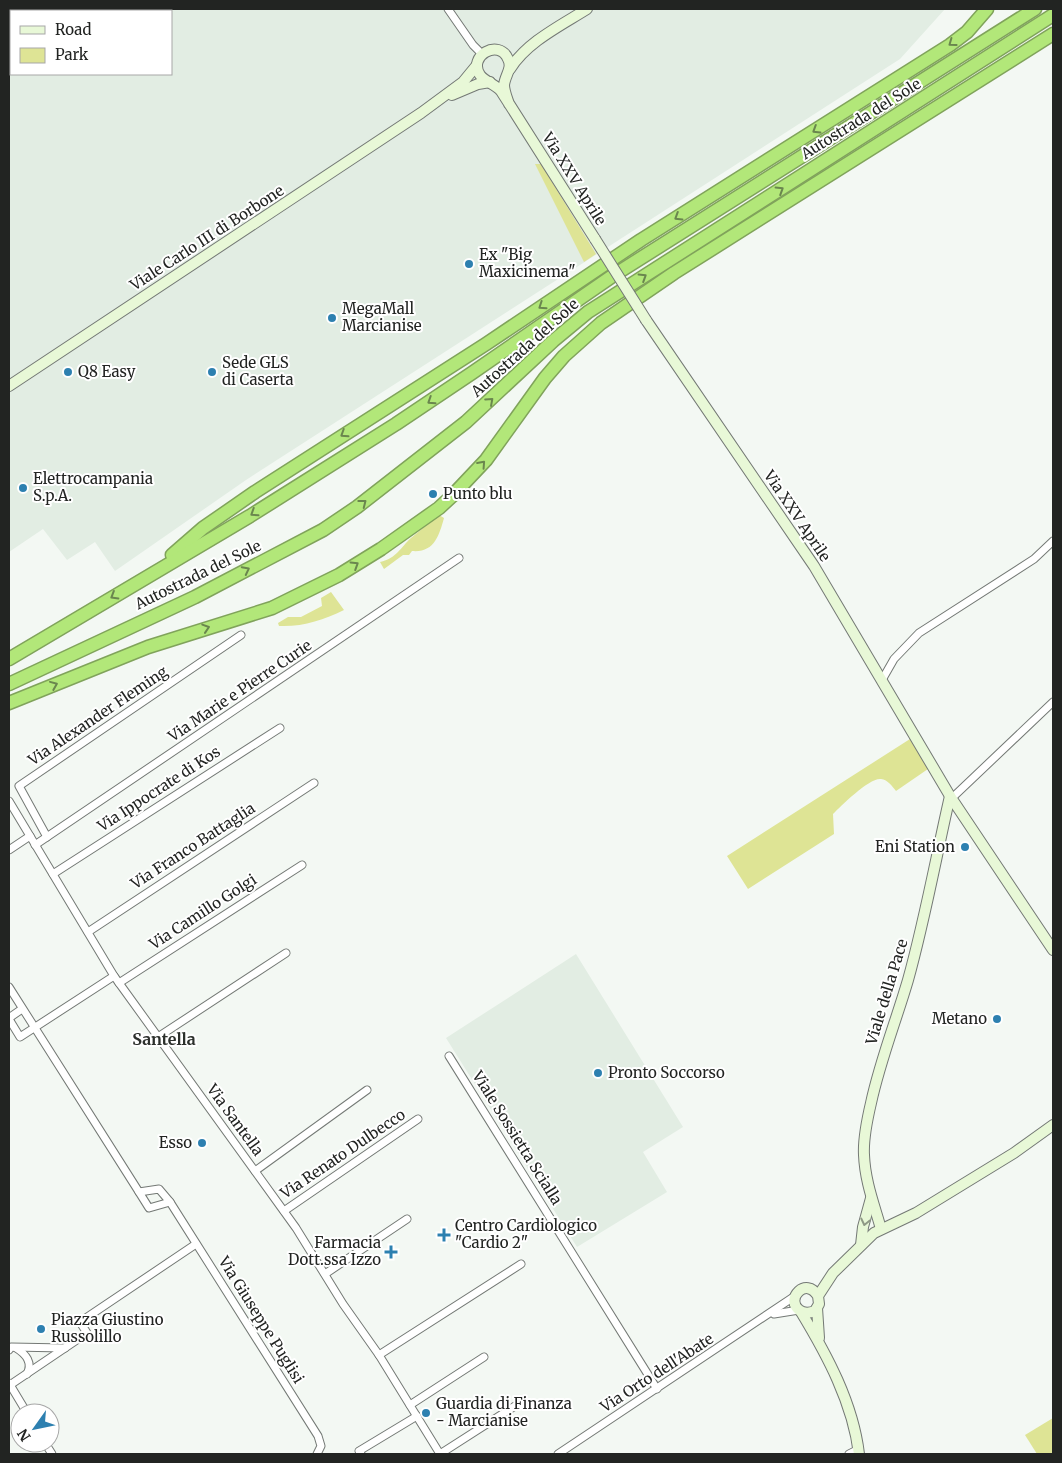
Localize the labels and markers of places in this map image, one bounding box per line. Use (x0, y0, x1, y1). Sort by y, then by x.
place label: Ex "Big Maxicinema" (479, 245, 576, 281)
marker: Ex "Big Maxicinema" (463, 258, 475, 270)
place label: MegaMall Marcianise (342, 299, 422, 335)
marker: MegaMall Marcianise (326, 312, 338, 324)
place label: Sede GLS di Caserta (222, 353, 294, 389)
place label: Q8 Easy (78, 362, 136, 381)
marker: Q8 Easy (62, 366, 74, 378)
marker: Sede GLS di Caserta (206, 366, 218, 378)
place label: Elettrocampania S.p.A. (33, 469, 153, 505)
marker: Elettrocampania S.p.A. (17, 482, 29, 494)
place label: Punto blu (443, 484, 512, 503)
marker: Punto blu (427, 488, 439, 500)
place label: Eni Station (875, 837, 955, 856)
marker: Eni Station (959, 841, 971, 853)
place label: Metano (932, 1009, 987, 1028)
marker: Metano (991, 1013, 1003, 1025)
place label: Pronto Soccorso (608, 1063, 725, 1082)
marker: Pronto Soccorso (592, 1067, 604, 1079)
place label: Esso (159, 1133, 192, 1152)
marker: Esso (196, 1137, 208, 1149)
place label: Centro Cardiologico "Cardio 2" (455, 1216, 597, 1252)
marker: Centro Cardiologico "Cardio 2" (437, 1228, 451, 1242)
place label: Farmacia Dott.ssa Izzo (288, 1233, 381, 1269)
marker: Farmacia Dott.ssa Izzo (385, 1246, 397, 1258)
place label: Piazza Giustino Russolillo (51, 1310, 164, 1346)
marker: Piazza Giustino Russolillo (35, 1323, 47, 1335)
place label: Guardia di Finanza - Marcianise (436, 1394, 572, 1430)
marker: Guardia di Finanza - Marcianise (420, 1407, 432, 1419)

